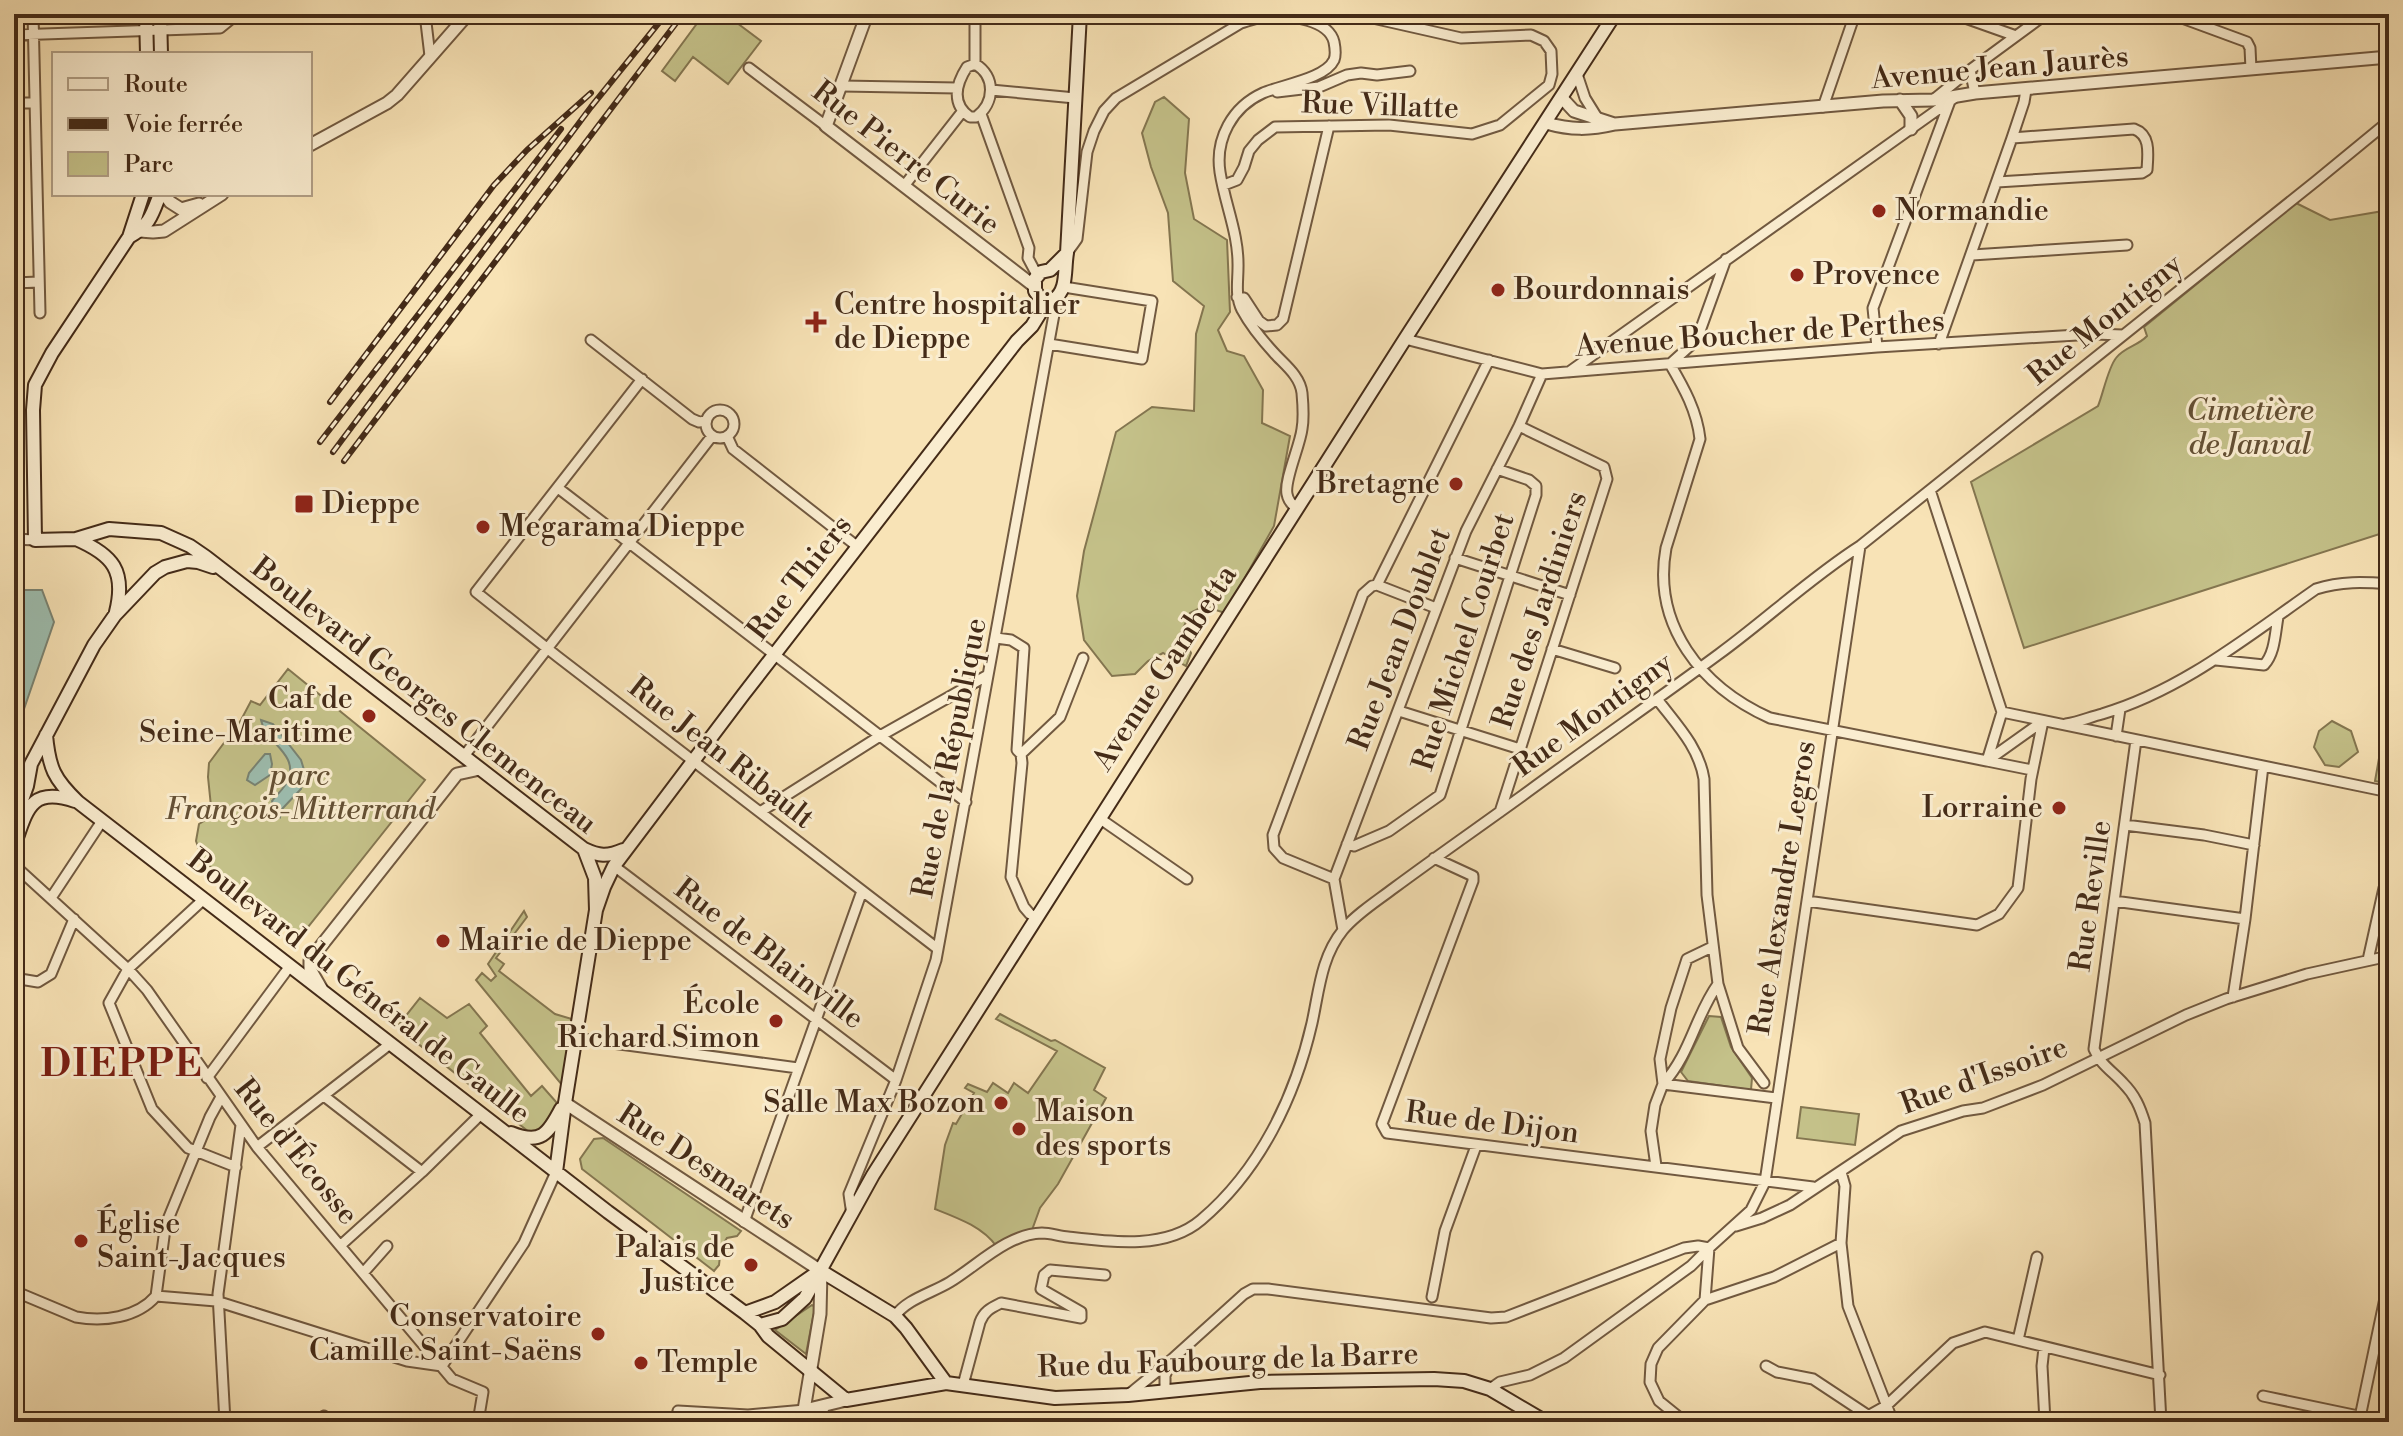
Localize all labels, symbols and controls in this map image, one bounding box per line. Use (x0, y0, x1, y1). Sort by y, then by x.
street label: Avenue Jean Jaurès (1869, 38, 2130, 98)
legend (52, 52, 312, 196)
text: Route (124, 70, 188, 100)
street label: Rue Pierre Curie (804, 73, 1008, 243)
street label: Rue Villatte (1300, 84, 1460, 128)
text: Voie ferrée (123, 110, 243, 140)
text: Parc (124, 150, 174, 180)
place label: Normandie (1895, 192, 2049, 230)
marker: Normandie (1870, 202, 1888, 220)
street label: Rue Montigny (2020, 246, 2191, 394)
place label: Provence (1813, 256, 1940, 294)
marker: Provence (1788, 266, 1806, 284)
place label: Bourdonnais (1513, 271, 1690, 309)
marker: Bourdonnais (1489, 281, 1507, 299)
place label: Centre hospitalier de Dieppe (834, 286, 1080, 358)
street label: Avenue Boucher de Perthes (1573, 302, 1946, 366)
marker: Centre hospitalier de Dieppe (805, 311, 827, 333)
park label: Cimetière de Janval (2186, 392, 2314, 464)
place label: Bretagne (1315, 465, 1440, 503)
marker: Bretagne (1447, 475, 1465, 493)
place label: Dieppe (322, 485, 420, 523)
street label: Rue des Jardiniers (1484, 487, 1596, 733)
marker: Dieppe (293, 493, 315, 515)
place label: Megarama Dieppe (499, 508, 745, 546)
street label: Rue Thiers (739, 508, 861, 648)
street label: Rue Michel Courbet (1404, 508, 1524, 776)
marker: Megarama Dieppe (474, 518, 492, 536)
street label: Rue Jean Doublet (1340, 522, 1460, 756)
street label: Boulevard Georges Clemenceau (243, 549, 604, 843)
street label: Avenue Gambetta (1084, 557, 1246, 779)
street label: Rue de la République (904, 615, 996, 901)
street label: Rue Montigny (1506, 644, 1681, 786)
street label: Rue Jean Ribault (620, 668, 822, 838)
place label: Caf de Seine-Maritime (139, 680, 353, 752)
marker: Caf de Seine-Maritime (360, 707, 378, 725)
street label: Rue Alexandre Legros (1741, 738, 1825, 1038)
park label: parc François-Mitterrand (165, 757, 436, 829)
place label: Lorraine (1922, 789, 2043, 827)
marker: Lorraine (2050, 799, 2068, 817)
street label: Rue Reville (2062, 818, 2120, 974)
street label: Boulevard du Général de Gaulle (179, 841, 538, 1133)
street label: Rue de Blainville (667, 870, 871, 1038)
place label: Mairie de Dieppe (459, 922, 692, 960)
marker: Mairie de Dieppe (434, 932, 452, 950)
place label: École Richard Simon (557, 983, 760, 1057)
marker: École Richard Simon (767, 1012, 785, 1030)
street label: Rue d'Issoire (1895, 1028, 2073, 1124)
district label: DIEPPE (40, 1041, 204, 1088)
street label: Rue d'Écosse (226, 1070, 368, 1233)
place label: Salle Max Bozon (763, 1084, 985, 1122)
place label: Maison des sports (1035, 1093, 1171, 1165)
street label: Rue de Dijon (1403, 1093, 1581, 1153)
marker: Salle Max Bozon (992, 1094, 1010, 1112)
street label: Rue Desmarets (610, 1096, 802, 1238)
marker: Maison des sports (1010, 1120, 1028, 1138)
place label: Église Saint-Jacques (97, 1203, 286, 1277)
place label: Palais de Justice (615, 1229, 735, 1301)
marker: Église Saint-Jacques (72, 1232, 90, 1250)
marker: Palais de Justice (742, 1256, 760, 1274)
place label: Conservatoire Camille Saint-Saëns (309, 1298, 582, 1370)
marker: Conservatoire Camille Saint-Saëns (589, 1325, 607, 1343)
street label: Rue du Faubourg de la Barre (1037, 1335, 1419, 1387)
place label: Temple (657, 1344, 758, 1382)
marker: Temple (632, 1354, 650, 1372)

